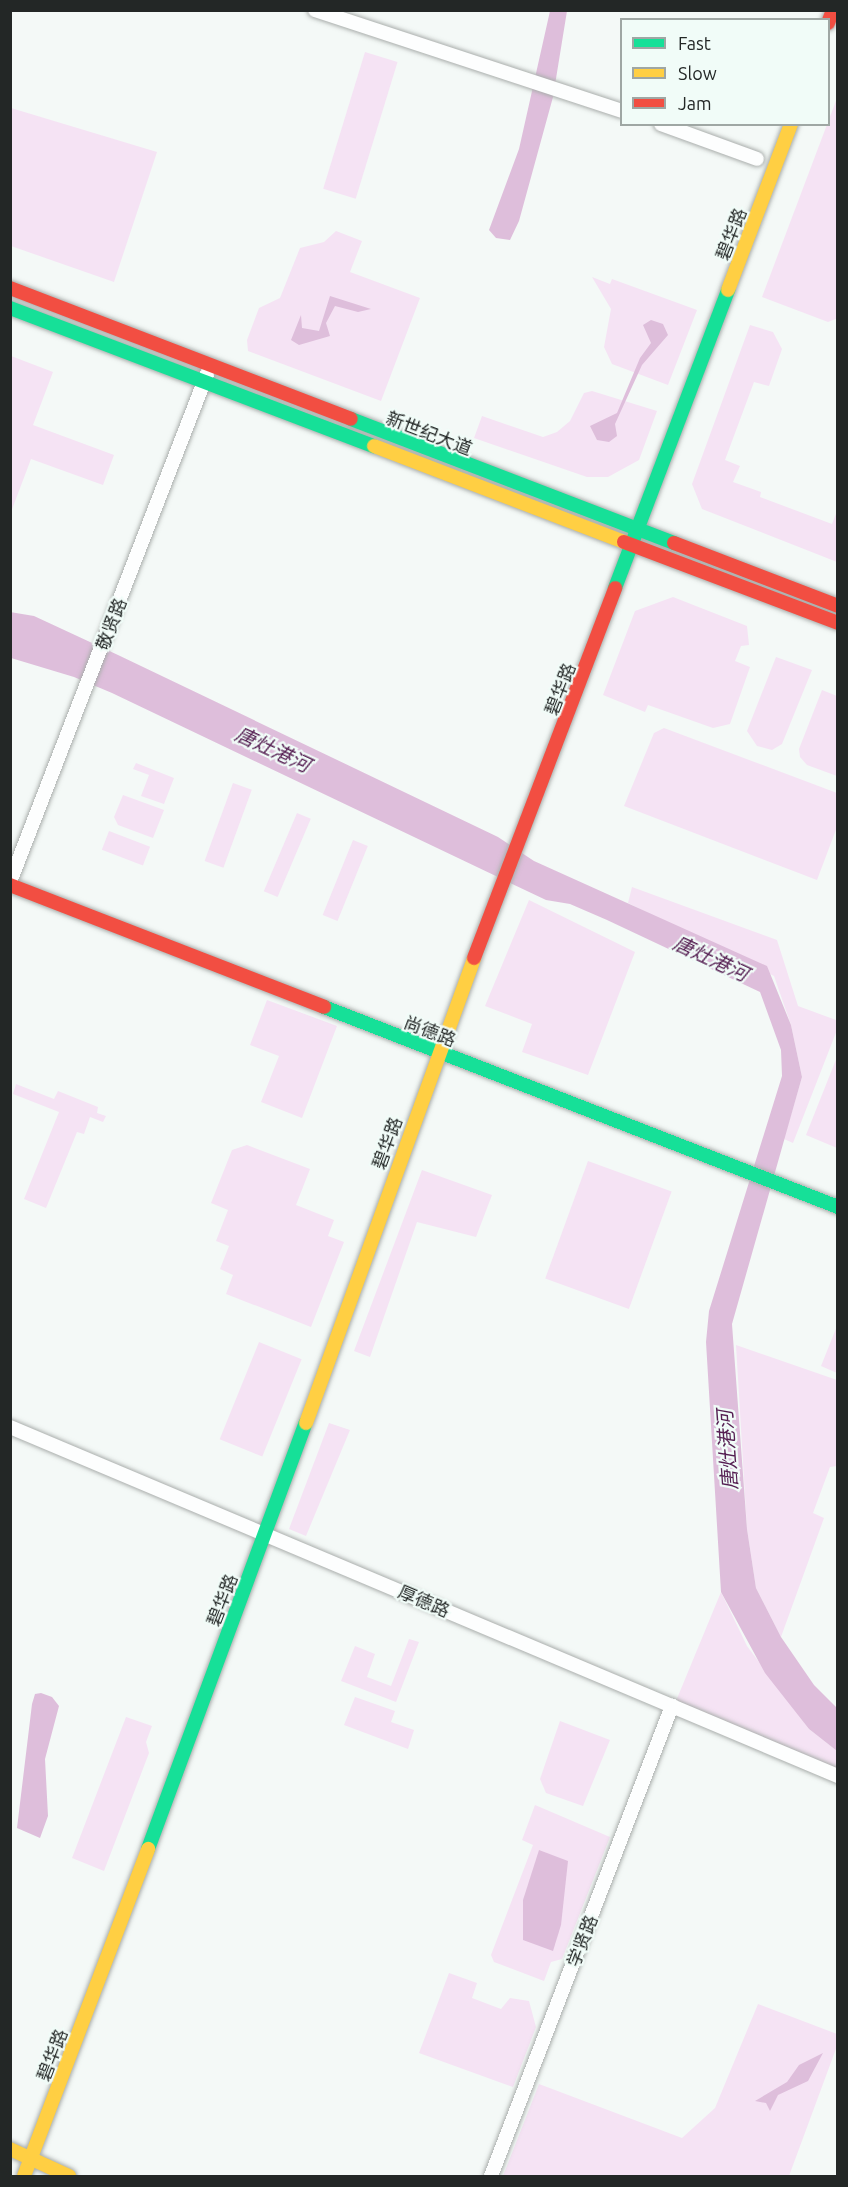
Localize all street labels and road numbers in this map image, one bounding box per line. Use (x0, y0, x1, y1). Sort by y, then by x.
street label: 碧华路 (711, 205, 751, 263)
street label: 新世纪大道 (383, 407, 475, 459)
street label: 敬贤路 (91, 595, 131, 653)
street label: 碧华路 (540, 660, 580, 718)
street label: 尚德路 (401, 1011, 459, 1051)
street label: 碧华路 (368, 1114, 406, 1172)
street label: 碧华路 (202, 1571, 242, 1629)
street label: 厚德路 (395, 1581, 453, 1621)
street label: 学贤路 (562, 1912, 602, 1970)
street label: 碧华路 (32, 2026, 72, 2084)

